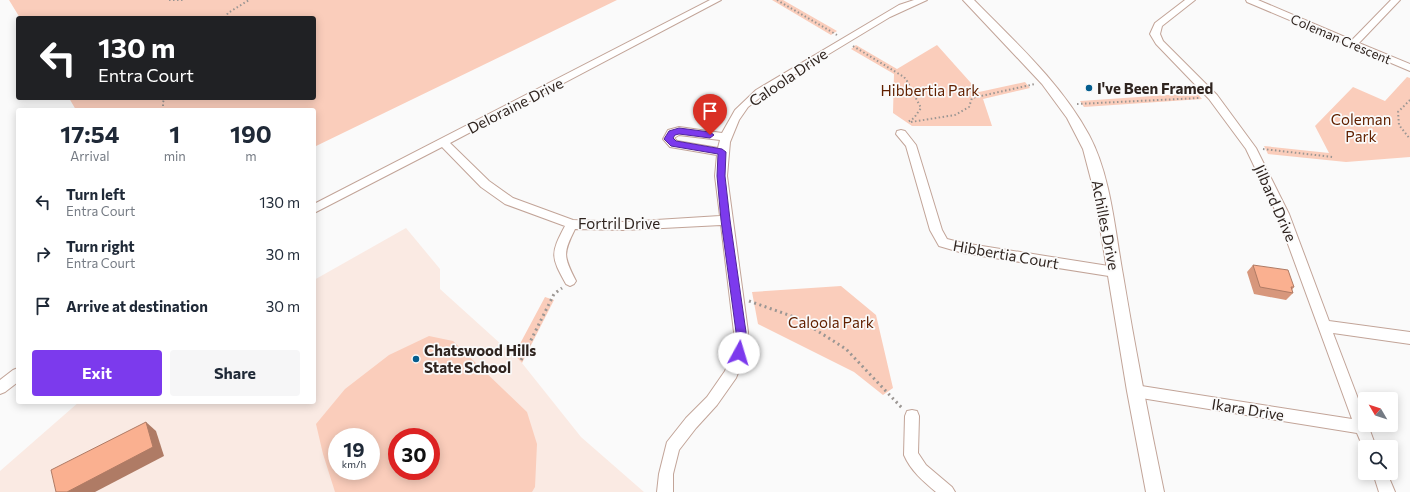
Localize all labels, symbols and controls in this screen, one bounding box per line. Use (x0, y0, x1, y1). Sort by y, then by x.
street label: Coleman Crescent (1288, 11, 1394, 67)
text: 130 m (98, 30, 175, 64)
icon: left (32, 32, 84, 84)
street label: Caloola Drive (745, 44, 831, 110)
text: Entra Court (98, 64, 194, 86)
street label: Deloraine Drive (464, 73, 566, 137)
place label: I've Been Framed (1097, 79, 1213, 97)
park label: Hibbertia Park (881, 81, 979, 99)
marker: I've Been Framed (1084, 83, 1094, 93)
pin (693, 94, 727, 135)
icon: arrive (699, 100, 721, 122)
park label: Coleman Park (1331, 110, 1391, 145)
text: 17:54 (60, 119, 119, 148)
text: 1 (169, 119, 180, 148)
text: 190 (230, 119, 272, 148)
text: Arrival (70, 148, 110, 164)
text: min (164, 148, 186, 164)
text: m (245, 148, 257, 164)
street label: Jilbard Drive (1251, 162, 1301, 244)
street label: Achilles Drive (1088, 178, 1124, 272)
text: Turn left (66, 185, 125, 203)
icon: left (32, 191, 54, 213)
text: 130 m (259, 193, 300, 211)
text: Entra Court (66, 203, 135, 219)
street label: Fortril Drive (578, 214, 660, 232)
street label: Hibbertia Court (952, 236, 1060, 272)
text: Turn right (66, 237, 135, 255)
icon: right (32, 243, 54, 265)
text: 30 m (266, 245, 300, 263)
text: Entra Court (66, 255, 135, 271)
icon: arrive (32, 295, 54, 317)
text: Arrive at destination (66, 297, 208, 315)
text: 30 m (266, 297, 300, 315)
park label: Caloola Park (788, 313, 874, 331)
position arrow (718, 332, 760, 374)
place label: Chatswood Hills State School (424, 341, 536, 376)
button: Exit (32, 350, 162, 396)
button: Share (170, 350, 300, 396)
marker: Chatswood Hills State School (411, 354, 421, 364)
north arrow (1358, 392, 1398, 432)
map controls (1358, 392, 1398, 480)
street label: Ikara Drive (1211, 394, 1286, 424)
speed limit sign: 30 (388, 428, 440, 480)
text: 19 (343, 437, 365, 461)
button: search (1358, 440, 1398, 480)
text: km/h (342, 458, 366, 470)

